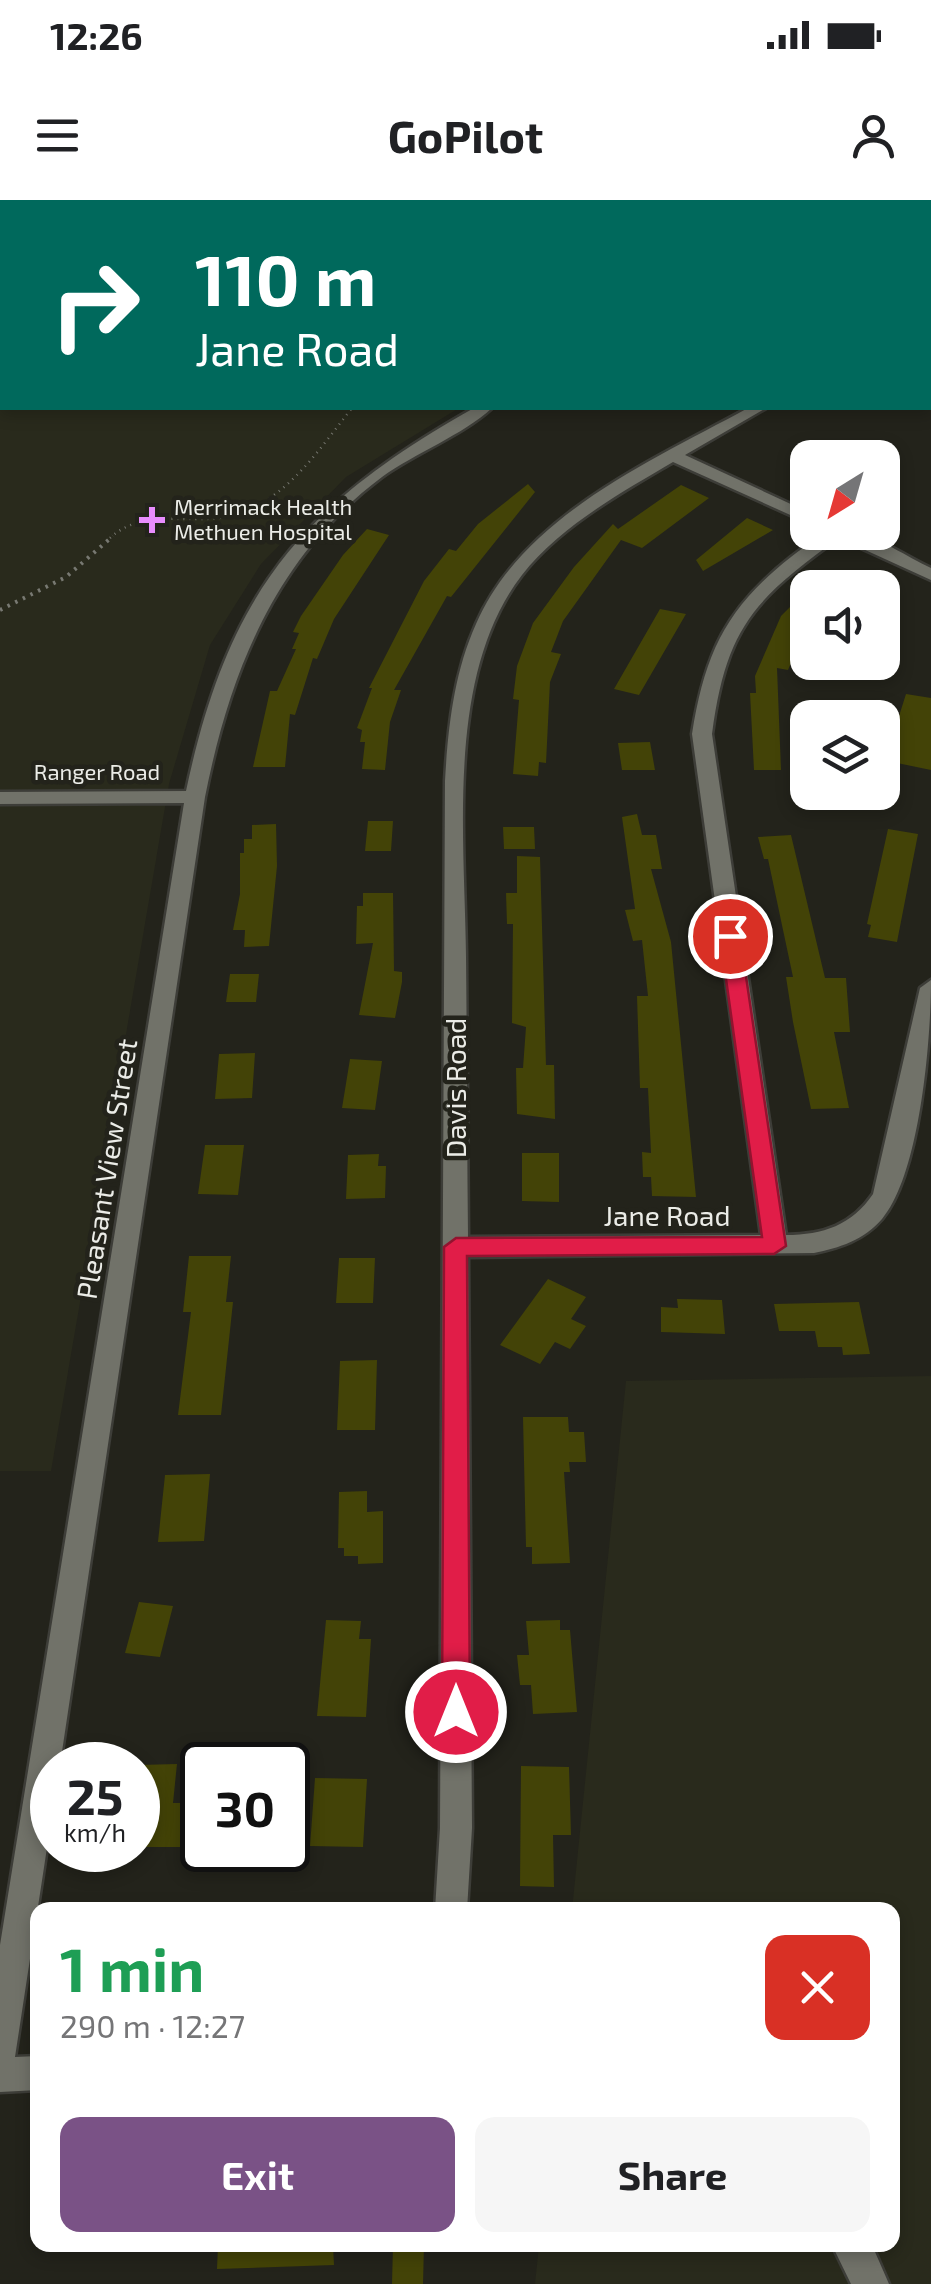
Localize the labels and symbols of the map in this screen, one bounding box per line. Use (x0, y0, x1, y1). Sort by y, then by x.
north arrow (790, 440, 900, 550)
place label: Merrimack Health Methuen Hospital (174, 493, 352, 544)
marker: Merrimack Health Methuen Hospital (139, 507, 165, 533)
street label: Ranger Road (34, 758, 160, 784)
pin (688, 894, 773, 979)
street label: Davis Road (438, 1018, 472, 1158)
street label: Pleasant View Street (69, 1036, 143, 1301)
street label: Jane Road (604, 1198, 730, 1232)
position arrow (404, 1660, 508, 1764)
speed limit sign: 30 (180, 1742, 310, 1872)

